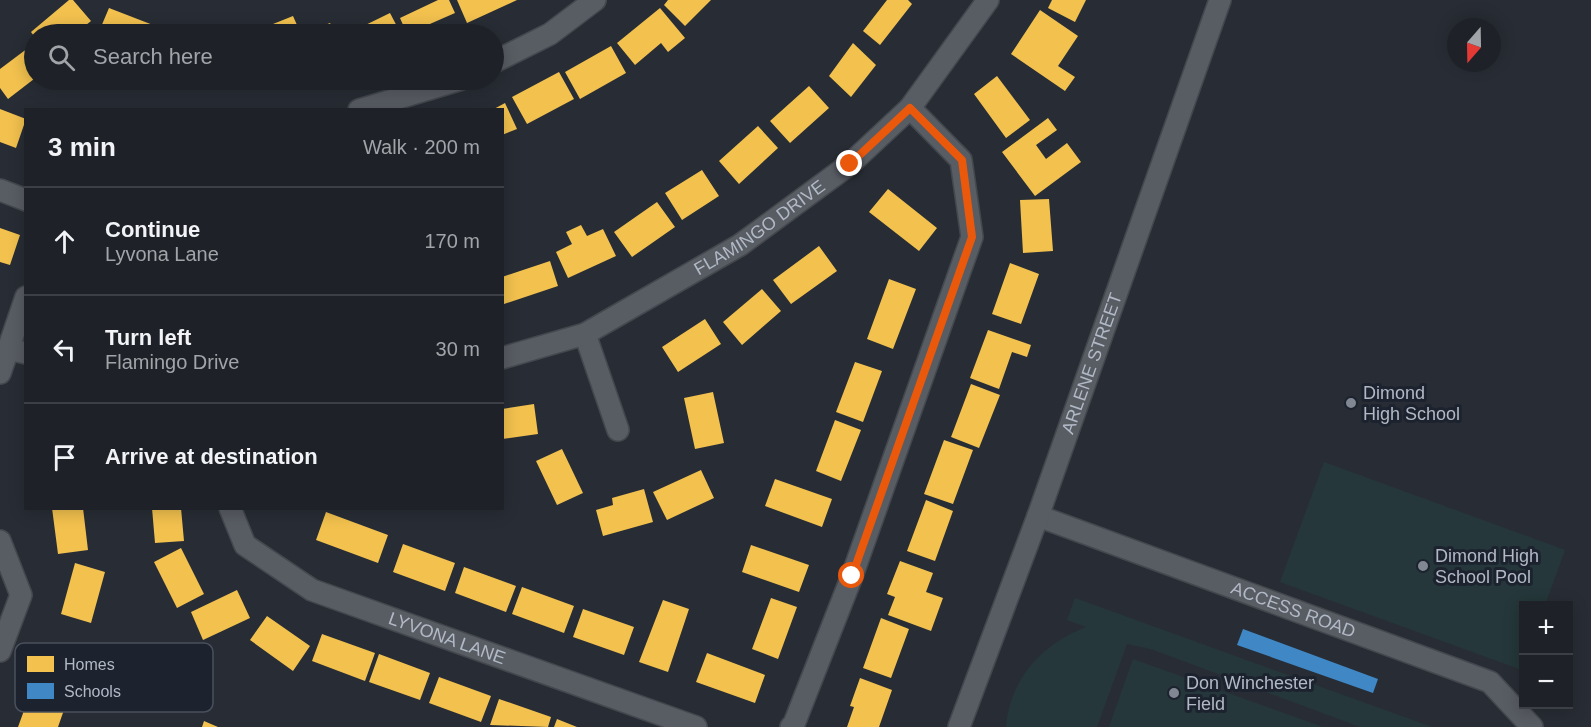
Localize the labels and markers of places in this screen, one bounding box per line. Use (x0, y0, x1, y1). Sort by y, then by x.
place label: Dimond High School (1363, 383, 1460, 424)
marker: Dimond High School (1344, 396, 1358, 410)
place label: Dimond High School Pool (1435, 546, 1539, 587)
marker: Dimond High School Pool (1416, 559, 1430, 573)
place label: Don Winchester Field (1186, 673, 1314, 714)
marker: Don Winchester Field (1167, 686, 1181, 700)

